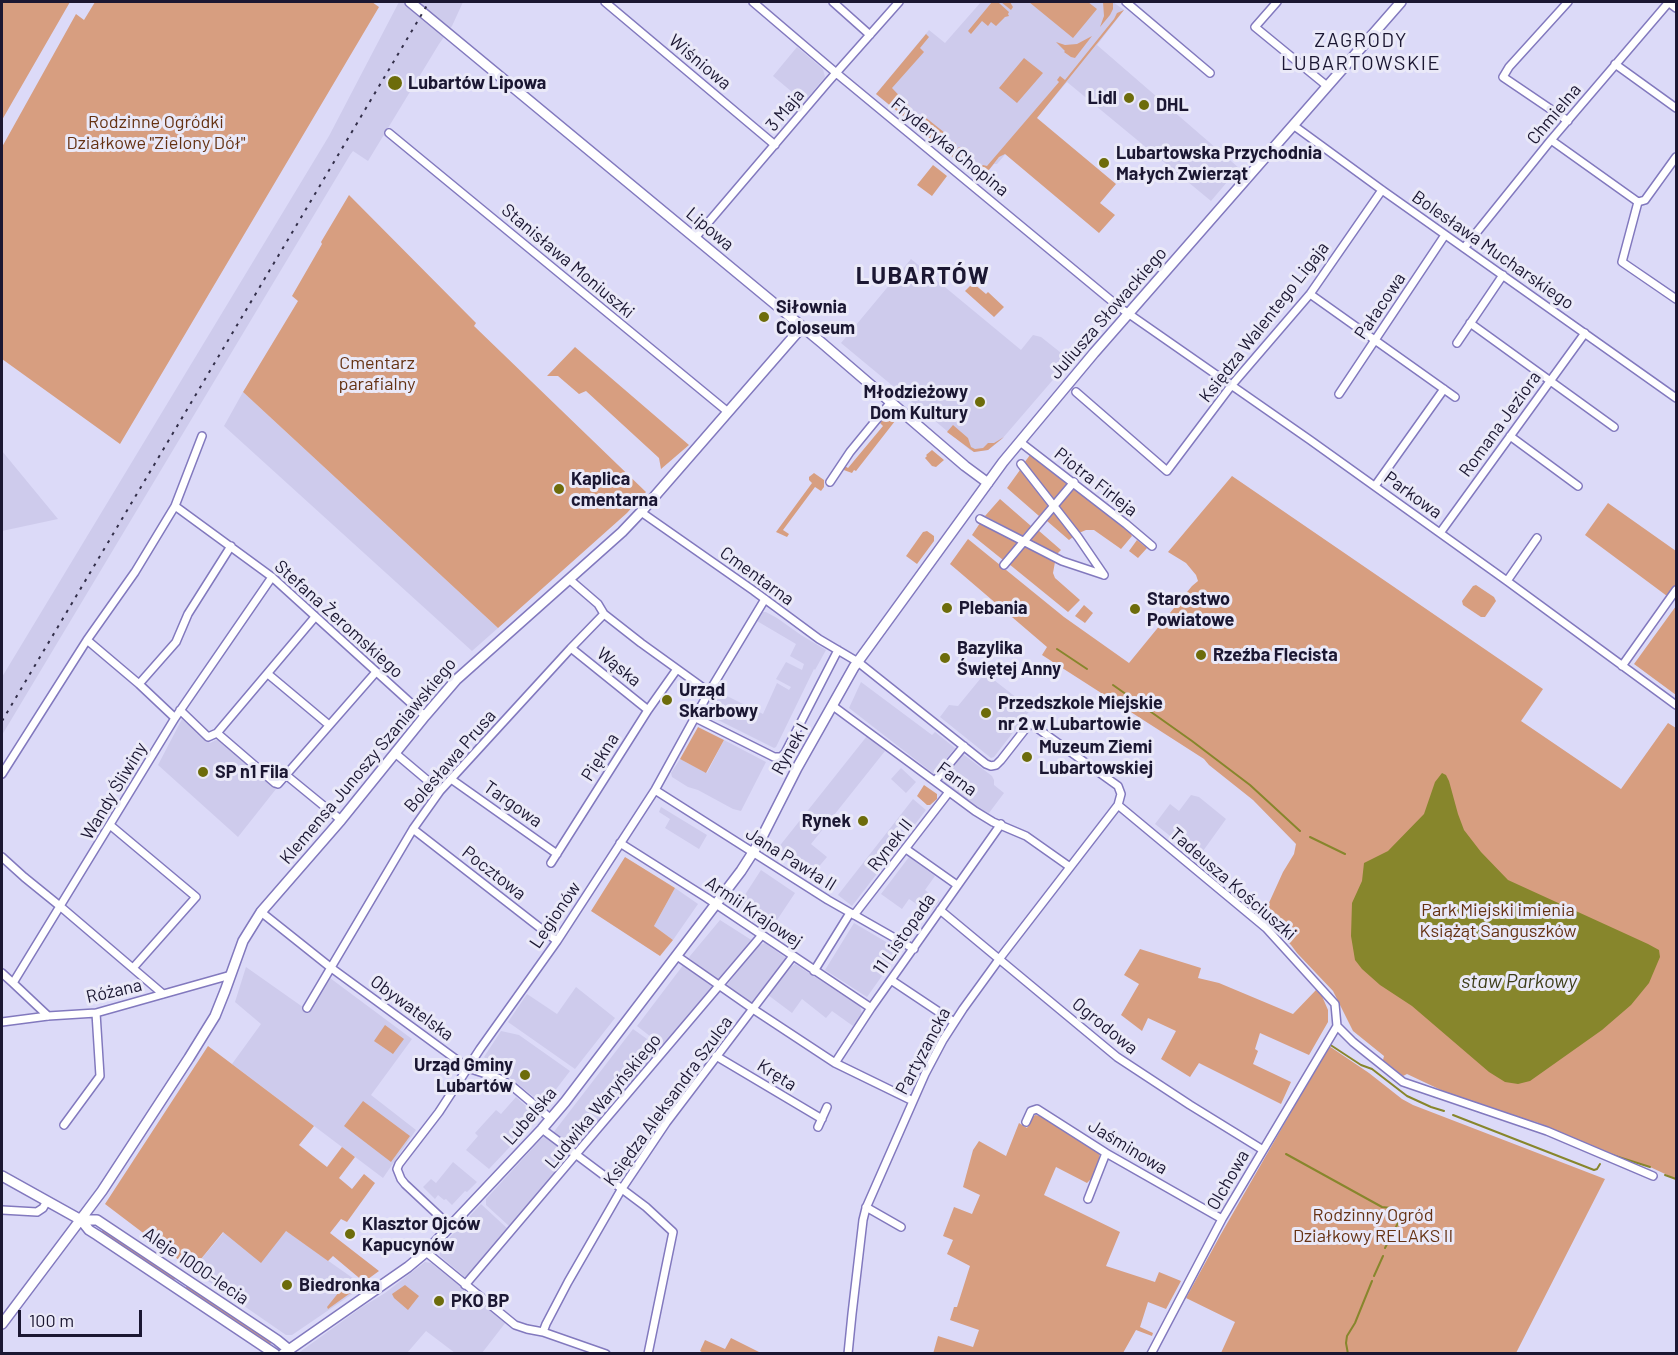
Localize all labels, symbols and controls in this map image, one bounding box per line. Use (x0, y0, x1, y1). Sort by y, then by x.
district label: ZAGRODY LUBARTOWSKIE (1281, 28, 1441, 75)
street label: Wiśniowa (664, 30, 736, 94)
place label: Lubartów Lipowa (408, 72, 546, 94)
marker: Lubartów Lipowa (386, 74, 404, 92)
street label: Chmielna (1522, 79, 1586, 149)
street label: 3 Maja (761, 84, 809, 136)
place label: Lidl (1088, 87, 1117, 109)
marker: Lidl (1122, 91, 1136, 105)
street label: Fryderyka Chopina (887, 93, 1013, 201)
place label: DHL (1156, 94, 1189, 116)
marker: DHL (1137, 98, 1151, 112)
park label: Rodzinne Ogródki Działkowe "Zielony Dół" (67, 111, 245, 154)
place label: Lubartowska Przychodnia Małych Zwierząt (1116, 142, 1322, 184)
marker: Lubartowska Przychodnia Małych Zwierząt (1097, 156, 1111, 170)
street label: Bolesława Mucharskiego (1408, 186, 1578, 314)
street label: Stanisława Moniuszki (497, 199, 639, 323)
street label: Lipowa (682, 203, 738, 255)
street label: Księdza Walentego Ligaja (1195, 237, 1333, 407)
street label: Juliusza Słowackiego (1045, 243, 1171, 383)
district label: LUBARTÓW (856, 262, 990, 290)
street label: Pałacowa (1350, 269, 1410, 343)
place label: Siłownia Coloseum (776, 296, 855, 338)
marker: Siłownia Coloseum (757, 310, 771, 324)
park label: Cmentarz parafialny (338, 352, 416, 394)
street label: Romana Jeziora (1454, 367, 1546, 481)
place label: Młodzieżowy Dom Kultury (863, 381, 968, 424)
marker: Młodzieżowy Dom Kultury (973, 395, 987, 409)
street label: Piotra Firleja (1050, 443, 1142, 521)
street label: Parkowa (1380, 467, 1446, 523)
place label: Kaplica cmentarna (571, 468, 658, 510)
marker: Kaplica cmentarna (552, 482, 566, 496)
street label: Cmentarna (716, 542, 798, 610)
street label: Stefana Żeromskiego (270, 555, 408, 683)
place label: Starostwo Powiatowe (1147, 588, 1234, 630)
place label: Plebania (959, 597, 1028, 619)
marker: Plebania (940, 601, 954, 615)
marker: Starostwo Powiatowe (1128, 602, 1142, 616)
place label: Bazylika Świętej Anny (957, 637, 1061, 680)
street label: Wąska (592, 643, 646, 691)
place label: Rzeźba Flecista (1213, 644, 1338, 666)
marker: Rzeźba Flecista (1194, 648, 1208, 662)
marker: Bazylika Świętej Anny (938, 651, 952, 665)
street label: Klemensa Junoszy Szaniawskiego (275, 653, 461, 869)
place label: Urząd Skarbowy (679, 679, 758, 722)
place label: Przedszkole Miejskie nr 2 w Lubartowie (998, 692, 1163, 734)
marker: Urząd Skarbowy (660, 693, 674, 707)
street label: Bolesława Prusa (400, 705, 500, 817)
marker: Przedszkole Miejskie nr 2 w Lubartowie (979, 706, 993, 720)
street label: Rynek I (767, 719, 813, 779)
street label: Piękna (577, 729, 623, 785)
place label: Muzeum Ziemi Lubartowskiej (1039, 736, 1153, 778)
street label: Wandy Śliwiny (76, 738, 152, 844)
marker: Muzeum Ziemi Lubartowskiej (1020, 750, 1034, 764)
street label: Farna (933, 757, 981, 801)
place label: SP n1 Fila (215, 761, 288, 783)
marker: SP n1 Fila (196, 765, 210, 779)
street label: Targowa (480, 776, 546, 832)
place label: Rynek (802, 810, 851, 832)
marker: Rynek (856, 814, 870, 828)
street label: Rynek II (863, 815, 917, 875)
street label: Jana Pawła II (742, 823, 840, 895)
street label: Tadeusza Kościuszki (1165, 823, 1301, 945)
street label: Pocztowa (458, 841, 530, 905)
street label: Armii Krajowej (701, 872, 807, 952)
street label: Legionów (525, 878, 585, 952)
street label: 11 Listopada (868, 889, 940, 979)
park label: Park Miejski imienia Książąt Sanguszków (1420, 899, 1576, 942)
water label: staw Parkowy (1461, 969, 1577, 993)
street label: Obywatelska (366, 971, 458, 1045)
street label: Różana (84, 974, 144, 1008)
street label: Ogrodowa (1068, 993, 1142, 1059)
street label: Partyzancka (891, 1004, 955, 1098)
street label: Księdza Aleksandra Szulca (599, 1012, 737, 1190)
street label: Ludwika Waryńskiego (540, 1029, 666, 1173)
place label: Urząd Gminy Lubartów (414, 1054, 513, 1096)
street label: Kręta (753, 1055, 801, 1095)
marker: Urząd Gminy Lubartów (518, 1068, 532, 1082)
street label: Lubelska (499, 1082, 561, 1150)
street label: Jaśminowa (1084, 1115, 1172, 1179)
street label: Olchowa (1202, 1146, 1254, 1214)
park label: Rodzinny Ogród Działkowy RELAKS II (1293, 1204, 1453, 1246)
place label: Klasztor Ojców Kapucynów (362, 1213, 480, 1256)
street label: Aleje 1000-lecia (139, 1223, 253, 1309)
marker: Klasztor Ojców Kapucynów (343, 1227, 357, 1241)
place label: Biedronka (299, 1274, 380, 1296)
marker: Biedronka (280, 1278, 294, 1292)
place label: PKO BP (451, 1290, 509, 1312)
marker: PKO BP (432, 1294, 446, 1308)
scale bar (21, 1298, 146, 1336)
text: 100 m (29, 1309, 74, 1331)

